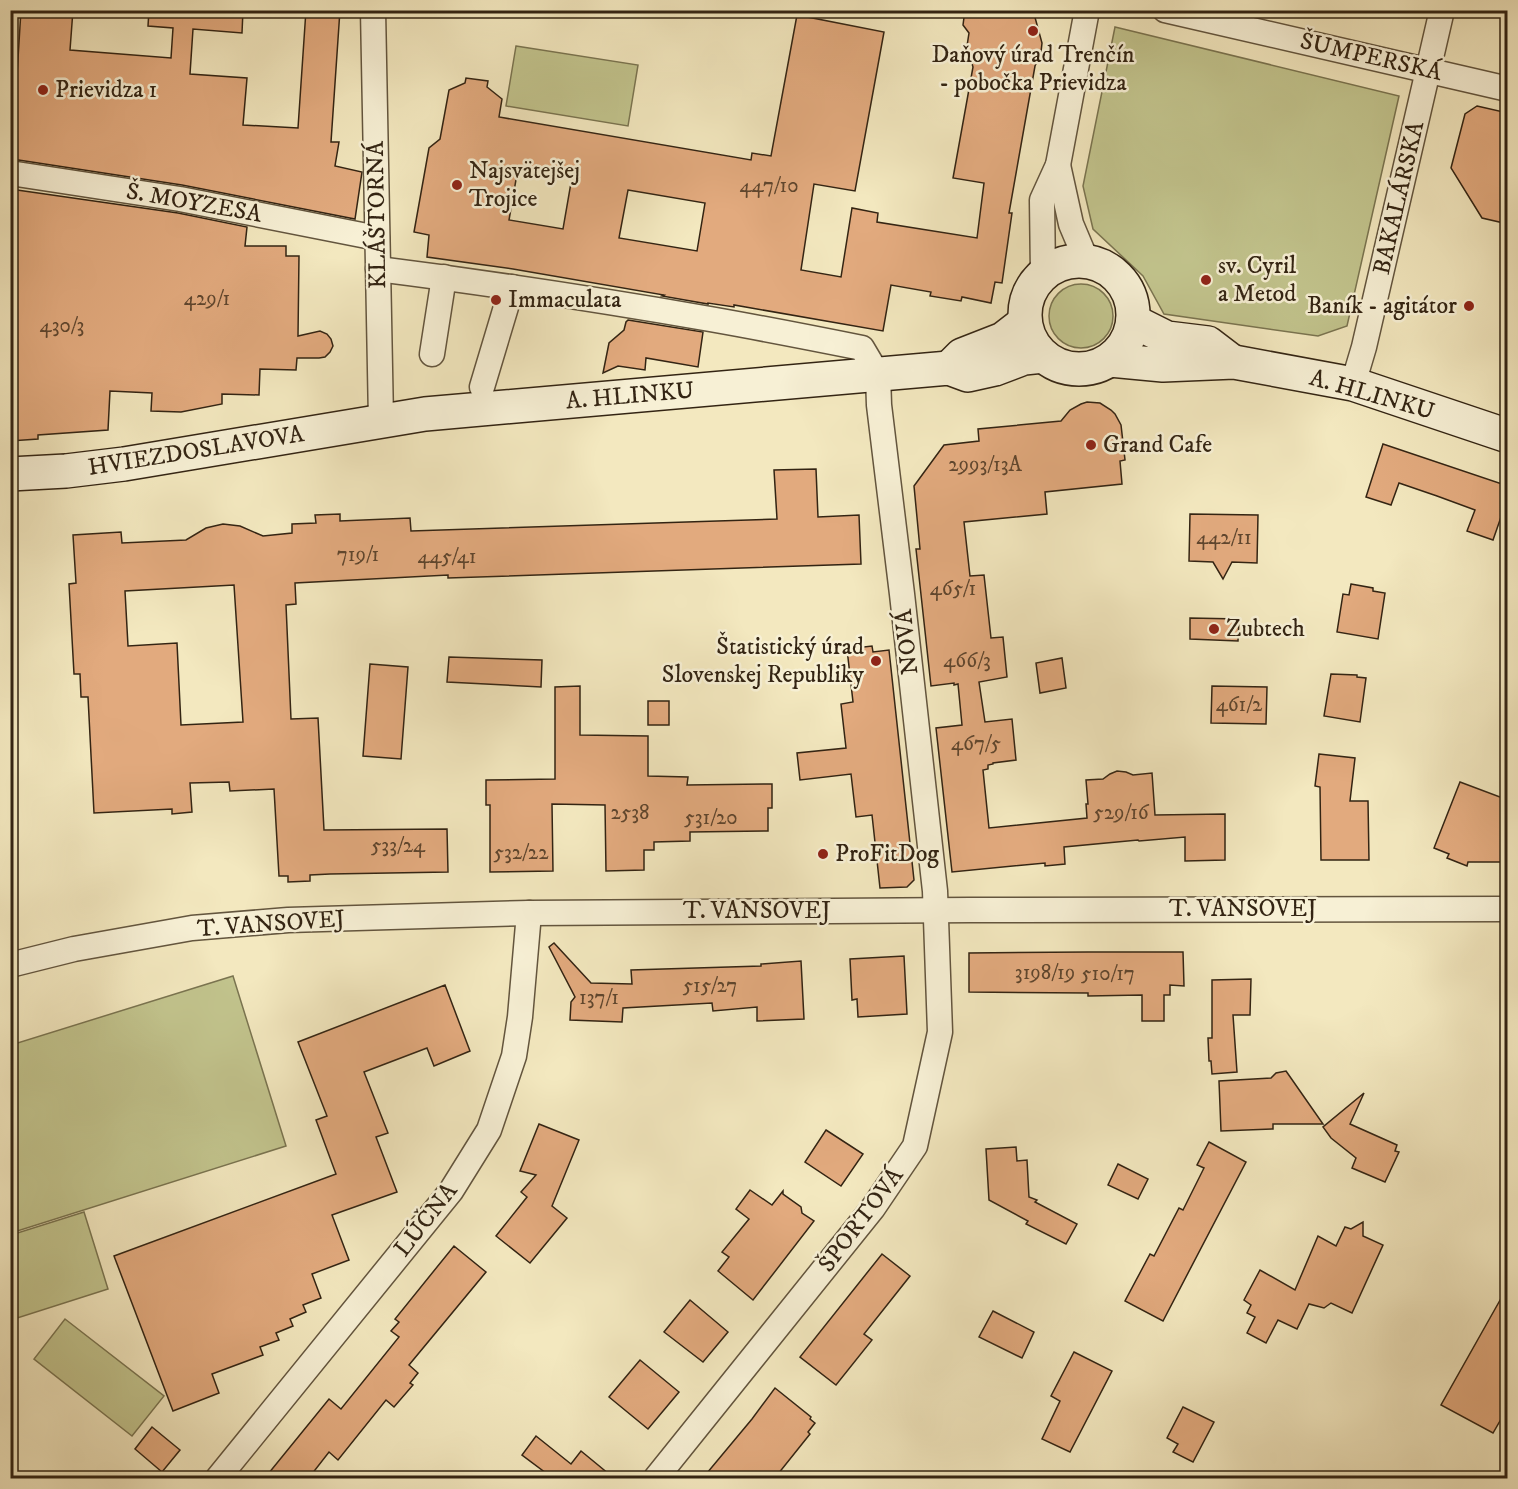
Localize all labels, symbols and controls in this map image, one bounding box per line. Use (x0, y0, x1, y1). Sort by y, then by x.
marker: Daňový úrad Trenčín - pobočka Prievidza (1026, 24, 1040, 38)
street label: ŠUMPERSKÁ (1297, 25, 1446, 88)
place label: Daňový úrad Trenčín - pobočka Prievidza (931, 40, 1135, 98)
place label: Prievidza 1 (55, 75, 157, 105)
marker: Prievidza 1 (36, 83, 50, 97)
street label: BAKALÁRSKA (1366, 118, 1431, 278)
street label: KLÁŠTORNÁ (360, 140, 393, 289)
place label: Najsvätejšej Trojice (469, 156, 580, 214)
house number: 447/10 (739, 173, 799, 199)
street label: Š. MOYZESA (124, 175, 265, 230)
marker: Najsvätejšej Trojice (450, 178, 464, 192)
place label: sv. Cyril a Metod (1218, 251, 1297, 309)
marker: sv. Cyril a Metod (1199, 273, 1213, 287)
place label: Immaculata (508, 285, 622, 315)
house number: 429/1 (184, 286, 230, 312)
place label: Baník - agitátor (1307, 291, 1457, 321)
marker: Immaculata (489, 293, 503, 307)
marker: Baník - agitátor (1462, 299, 1476, 313)
house number: 430/3 (40, 313, 84, 339)
street label: A. HLINKU (1306, 363, 1438, 427)
street label: A. HLINKU (565, 375, 695, 417)
street label: HVIEZDOSLAVOVA (86, 419, 307, 483)
place label: Grand Cafe (1103, 430, 1212, 460)
marker: Grand Cafe (1084, 438, 1098, 452)
house number: 2993/13A (948, 452, 1022, 478)
house number: 442/11 (1196, 525, 1252, 551)
house number: 719/1 (337, 542, 379, 568)
house number: 445/41 (417, 544, 477, 570)
house number: 465/1 (930, 576, 976, 602)
street label: NOVÁ (888, 607, 925, 676)
place label: Zubtech (1226, 614, 1305, 644)
marker: Zubtech (1207, 622, 1221, 636)
place label: Štatistický úrad Slovenskej Republiky (662, 631, 865, 690)
house number: 466/3 (943, 648, 991, 674)
marker: Štatistický úrad Slovenskej Republiky (869, 654, 883, 668)
house number: 461/2 (1216, 692, 1263, 718)
house number: 467/5 (951, 731, 1001, 757)
house number: 2538 (611, 800, 649, 826)
house number: 529/16 (1093, 800, 1150, 826)
house number: 531/20 (684, 805, 738, 831)
house number: 533/24 (371, 833, 426, 859)
place label: ProFitDog (835, 839, 939, 869)
house number: 532/22 (494, 840, 549, 866)
marker: ProFitDog (816, 847, 830, 861)
street label: T. VANSOVEJ (1169, 894, 1317, 924)
street label: T. VANSOVEJ (683, 896, 831, 926)
street label: T. VANSOVEJ (196, 904, 346, 944)
house number: 3198/19 (1015, 960, 1075, 986)
house number: 510/17 (1081, 961, 1135, 987)
house number: 515/27 (683, 973, 737, 999)
house number: 137/1 (579, 985, 619, 1011)
street label: ŠPORTOVÁ (811, 1160, 911, 1278)
street label: LÚČNA (387, 1176, 465, 1263)

